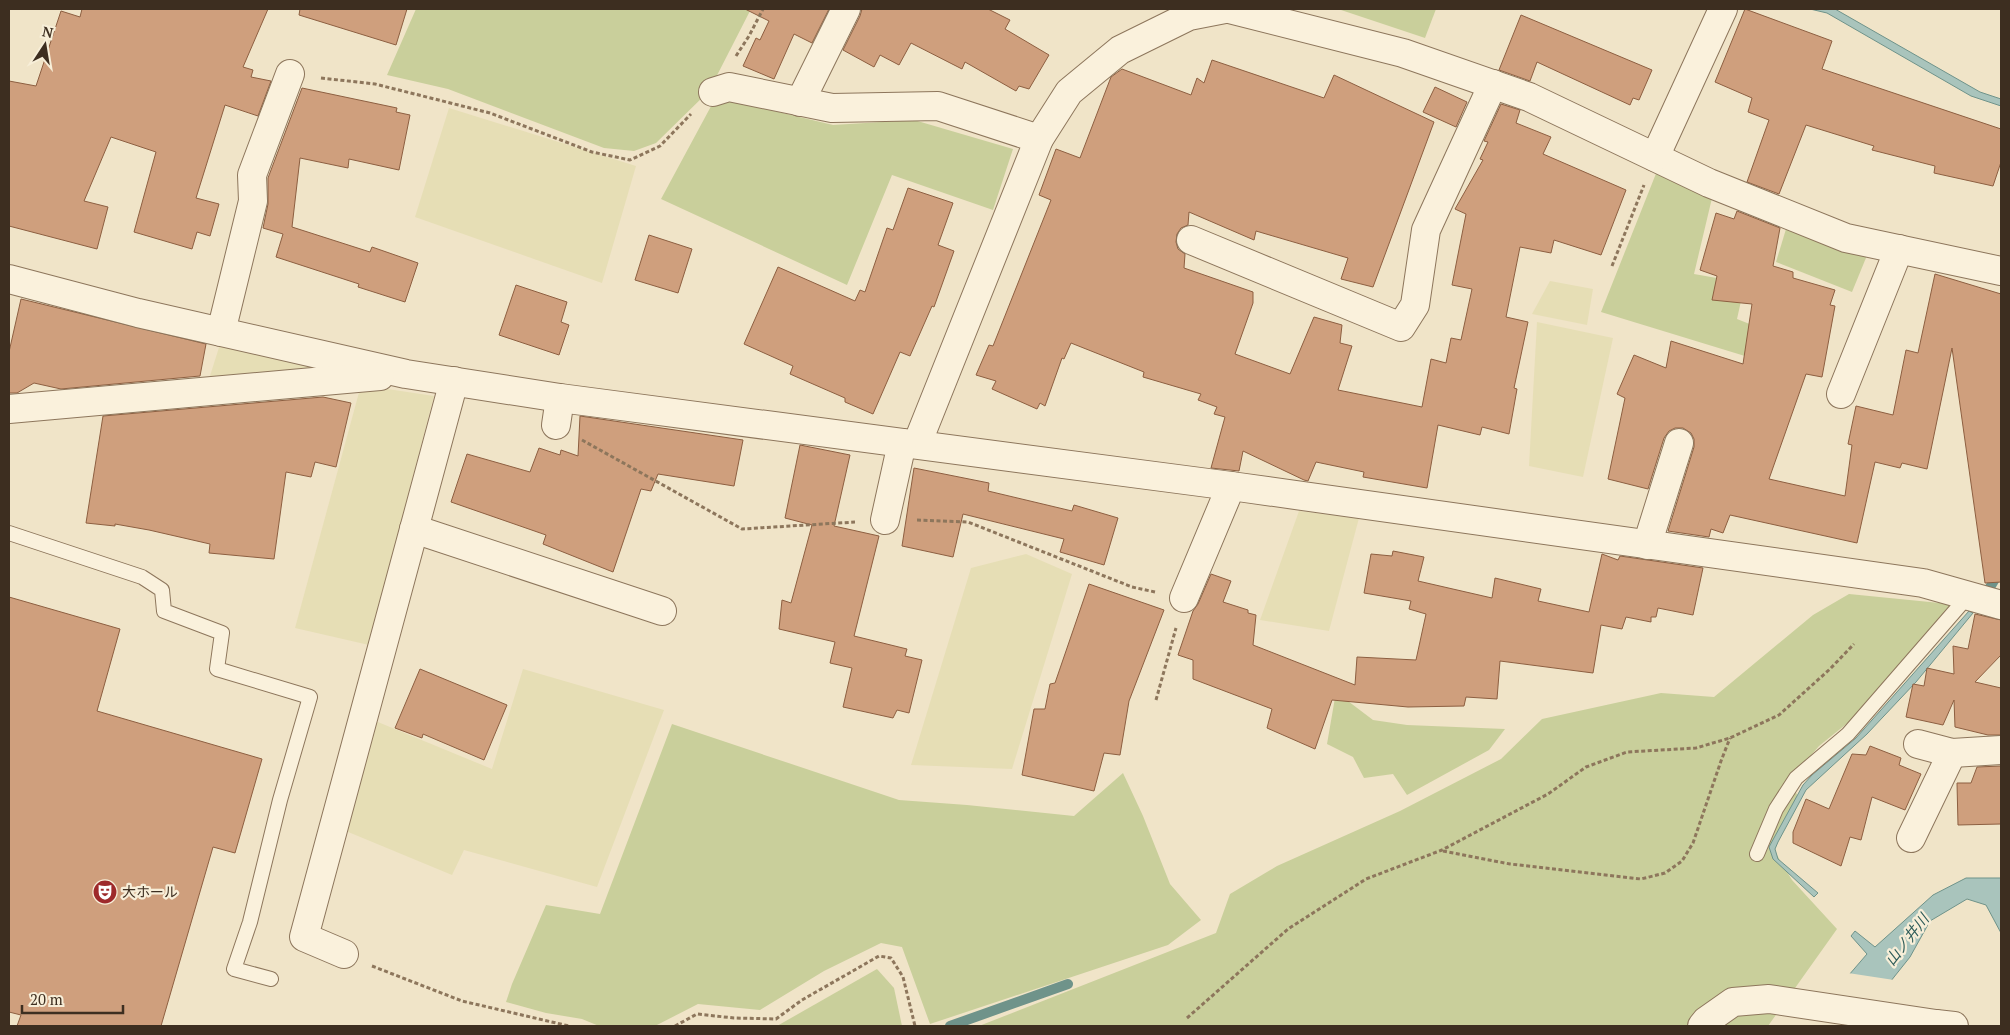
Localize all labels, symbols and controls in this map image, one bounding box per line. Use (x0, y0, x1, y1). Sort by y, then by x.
north arrow (20, 20, 70, 70)
text: N (41, 21, 55, 42)
theatre icon: 大ホール (92, 879, 118, 905)
place label: 大ホール (122, 882, 178, 901)
water label: 山ノ井川 (1880, 908, 1934, 969)
scale bar (22, 982, 124, 1014)
text: 20 m (30, 989, 63, 1009)

